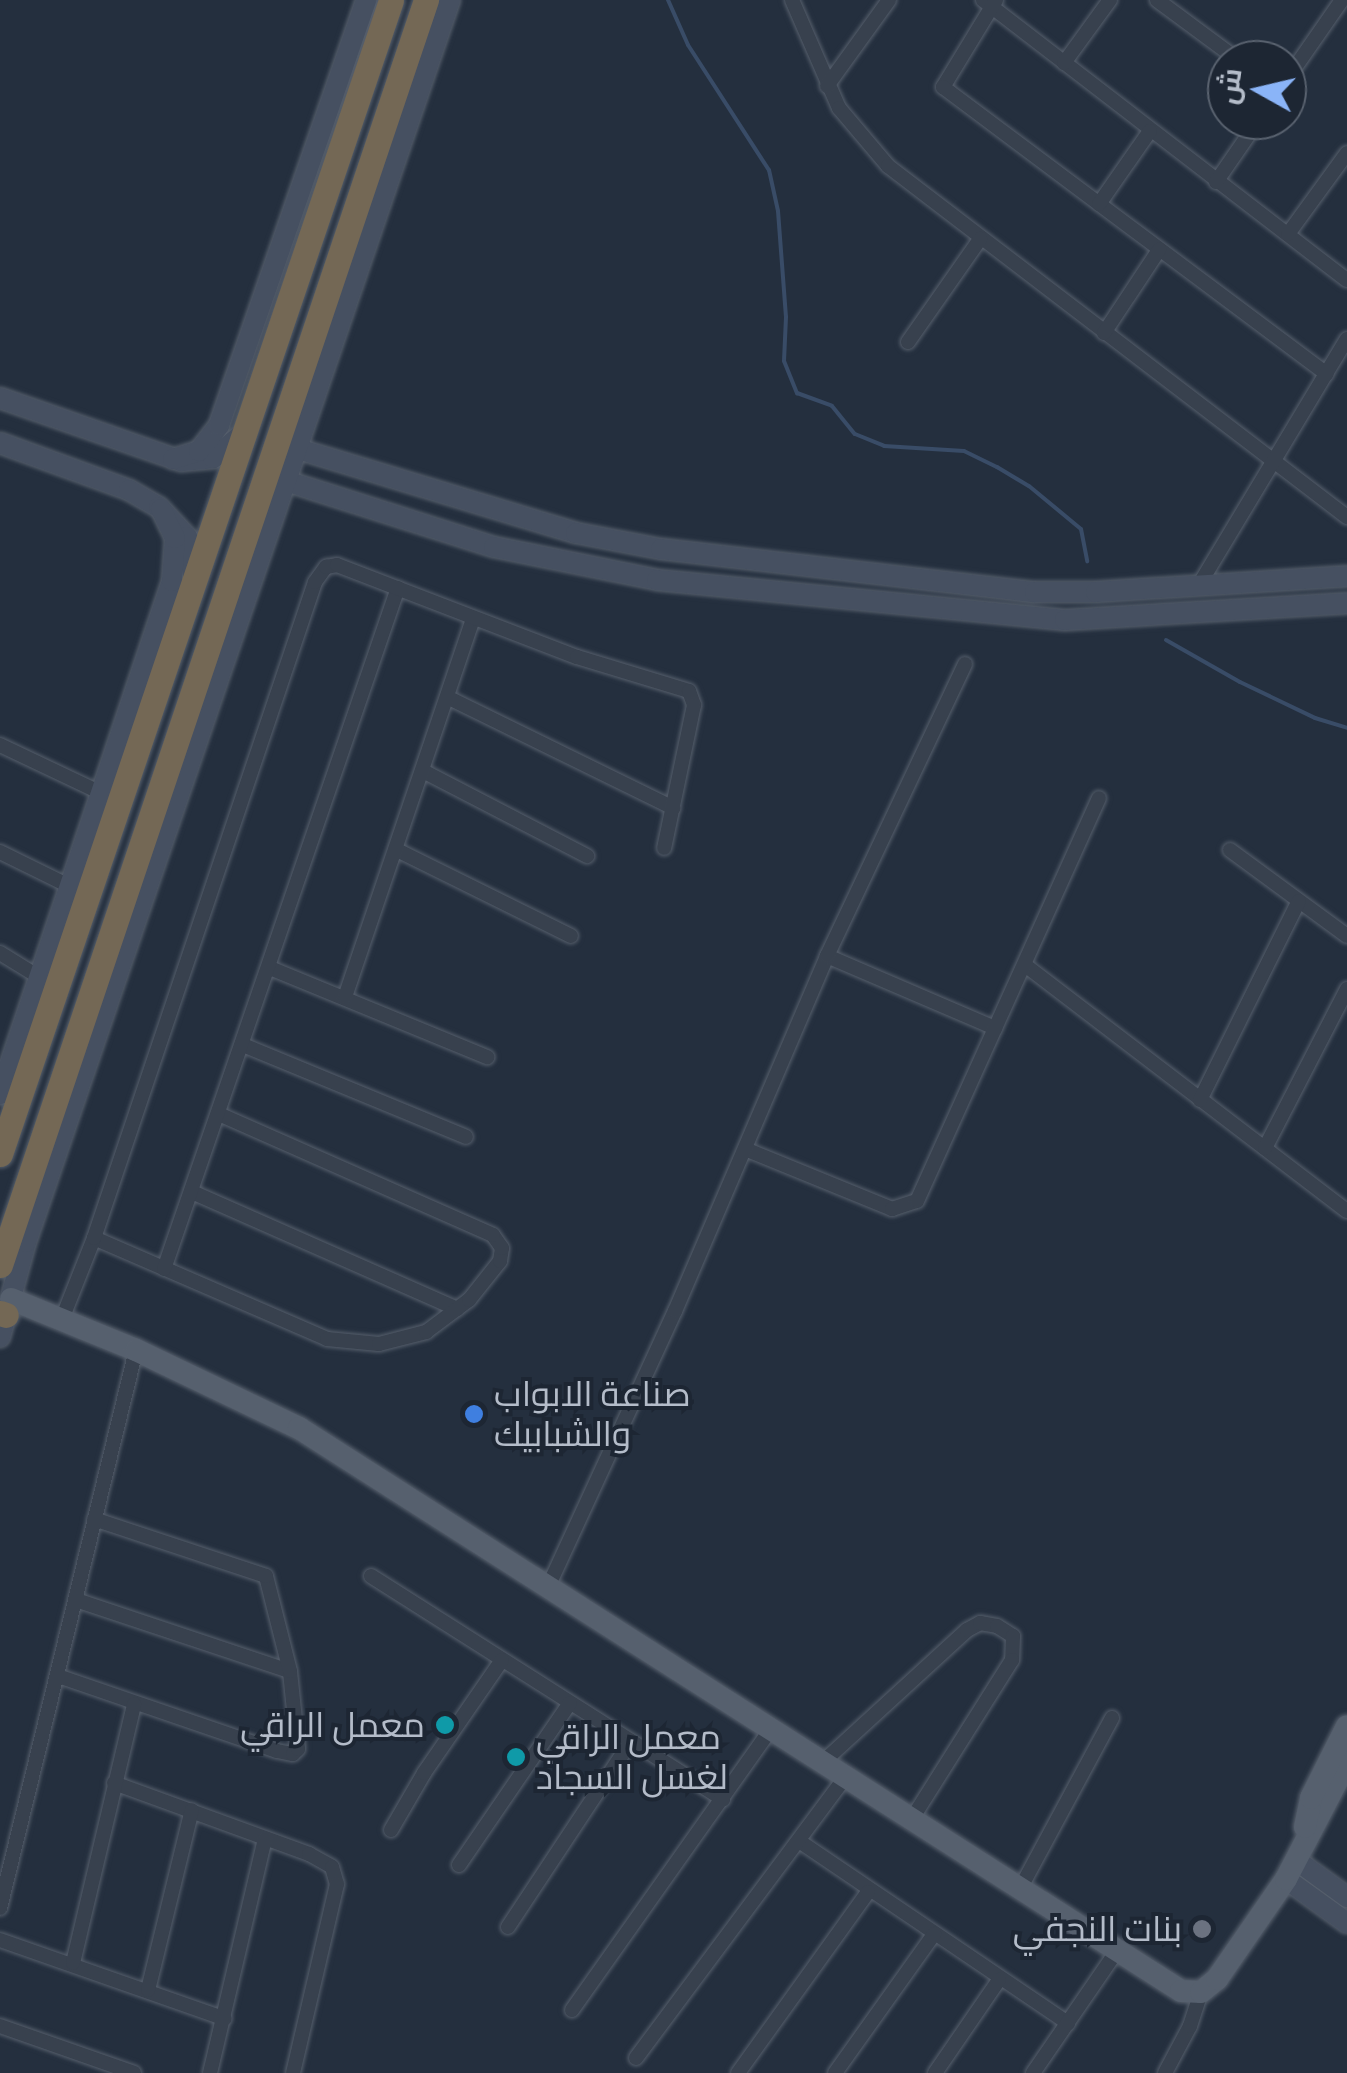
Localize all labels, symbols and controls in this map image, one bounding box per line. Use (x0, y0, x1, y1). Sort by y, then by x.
north arrow (1207, 40, 1307, 140)
text: ش (1210, 66, 1249, 106)
place label: صناعة الابواب والشبابيك (494, 1373, 691, 1455)
marker: صناعة الابواب والشبابيك (463, 1403, 485, 1425)
place label: معمل الراقي (240, 1704, 425, 1746)
marker: معمل الراقي (434, 1714, 456, 1736)
place label: معمل الراقي لغسل السجاد (536, 1716, 728, 1798)
marker: معمل الراقي لغسل السجاد (505, 1746, 527, 1768)
place label: بنات النجفي (1013, 1908, 1182, 1950)
marker: بنات النجفي (1191, 1918, 1213, 1940)

